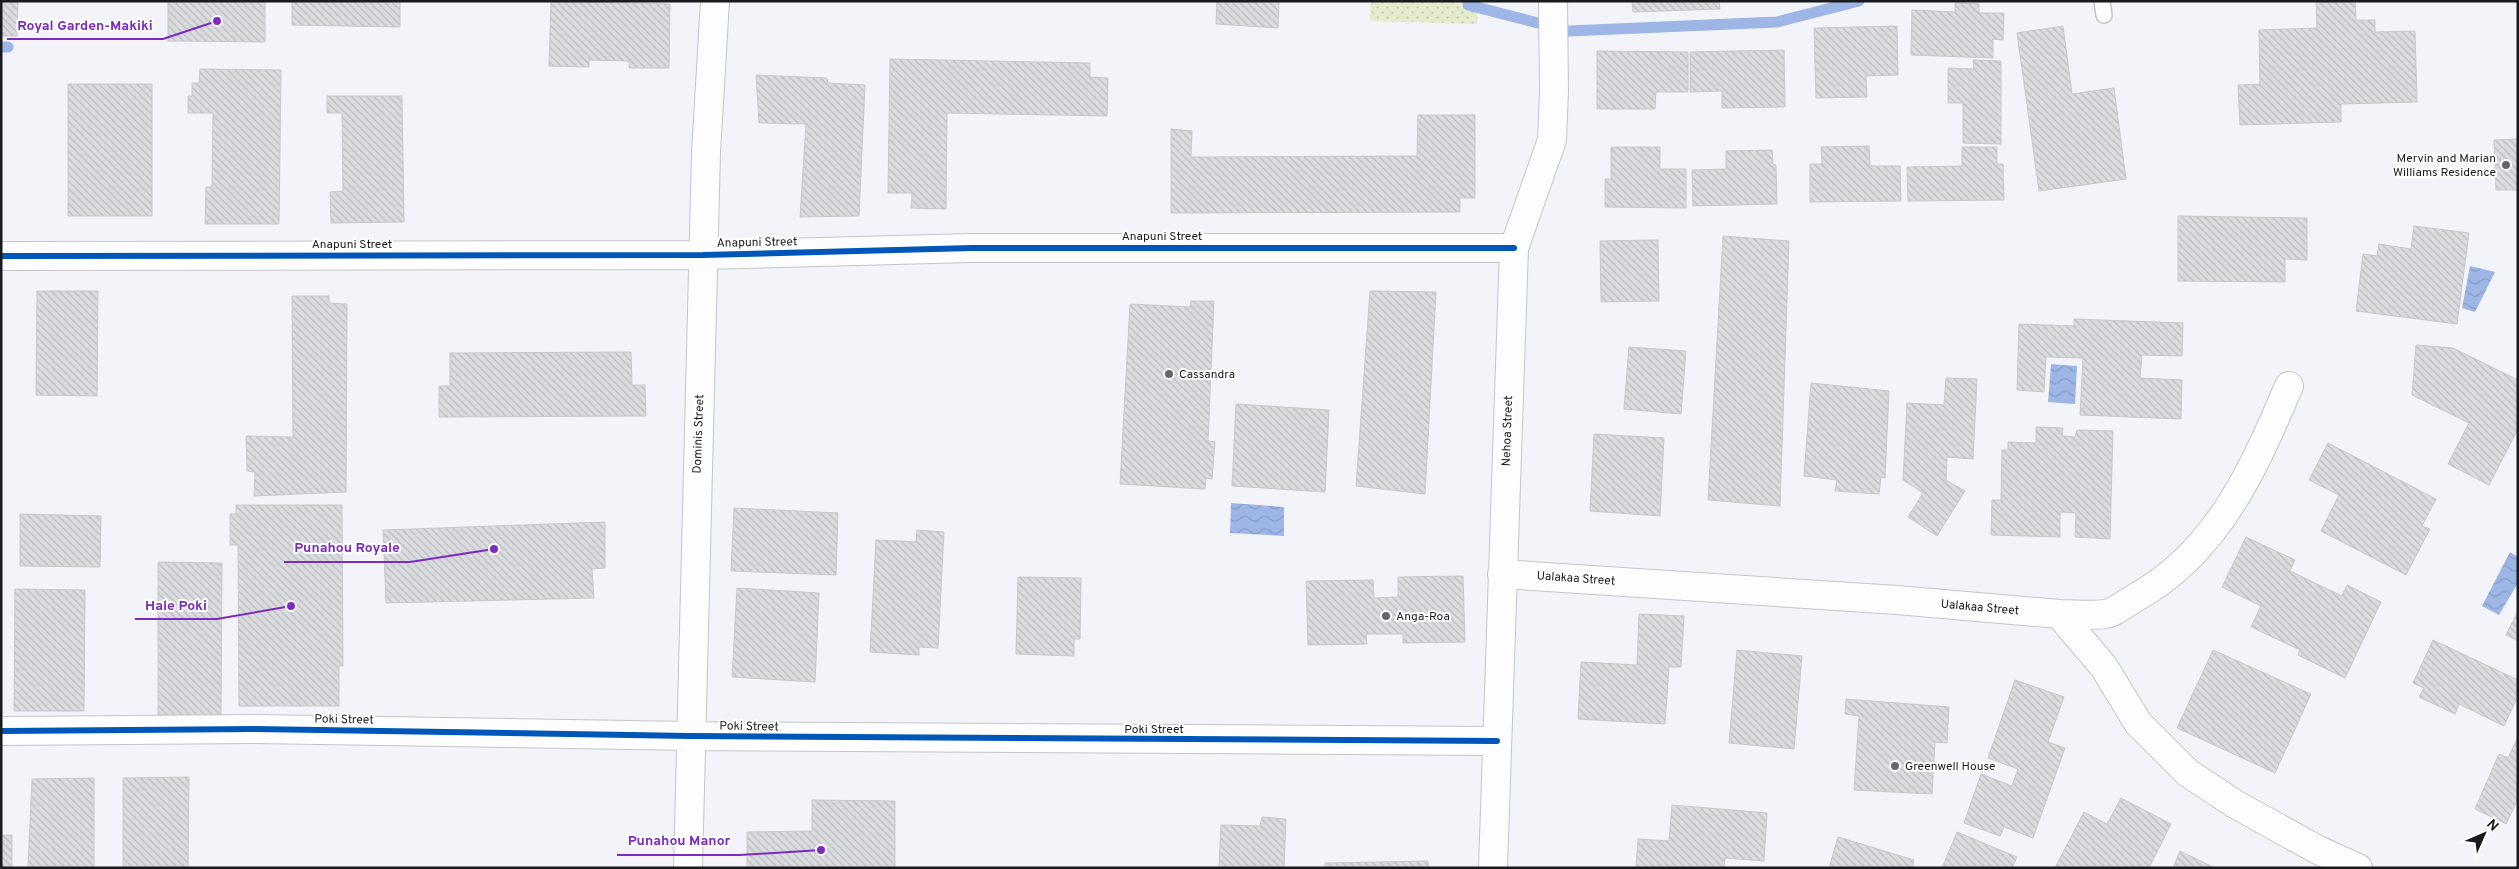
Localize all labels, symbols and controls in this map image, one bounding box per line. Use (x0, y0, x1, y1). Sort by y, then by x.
callout: Royal Garden-Makiki (7, 10, 163, 39)
text: Royal Garden-Makiki (17, 18, 153, 35)
place label: Mervin and Marian Williams Residence (2393, 151, 2496, 181)
marker: Mervin and Marian Williams Residence (2500, 159, 2512, 171)
street label: Anapuni Street (1122, 229, 1202, 245)
street label: Anapuni Street (717, 234, 798, 252)
street label: Anapuni Street (312, 237, 392, 253)
place label: Cassandra (1179, 367, 1235, 383)
marker: Cassandra (1163, 368, 1175, 380)
street label: Dominis Street (690, 394, 708, 474)
street label: Nehoa Street (1499, 395, 1517, 467)
callout: Punahou Royale (284, 533, 410, 562)
text: Punahou Royale (294, 540, 400, 557)
street label: Ualakaa Street (1536, 568, 1616, 590)
callout: Hale Poki (135, 590, 217, 619)
street label: Ualakaa Street (1940, 597, 2020, 619)
text: Hale Poki (145, 598, 207, 615)
place label: Anga-Roa (1396, 609, 1450, 625)
marker: Anga-Roa (1380, 610, 1392, 622)
street label: Poki Street (314, 711, 374, 729)
street label: Poki Street (719, 718, 779, 736)
street label: Poki Street (1124, 722, 1184, 738)
place label: Greenwell House (1905, 759, 1995, 775)
marker: Greenwell House (1889, 760, 1901, 772)
north arrow (2459, 809, 2509, 859)
text: N (2483, 816, 2502, 835)
callout: Punahou Manor (617, 826, 740, 855)
text: Punahou Manor (628, 833, 730, 850)

